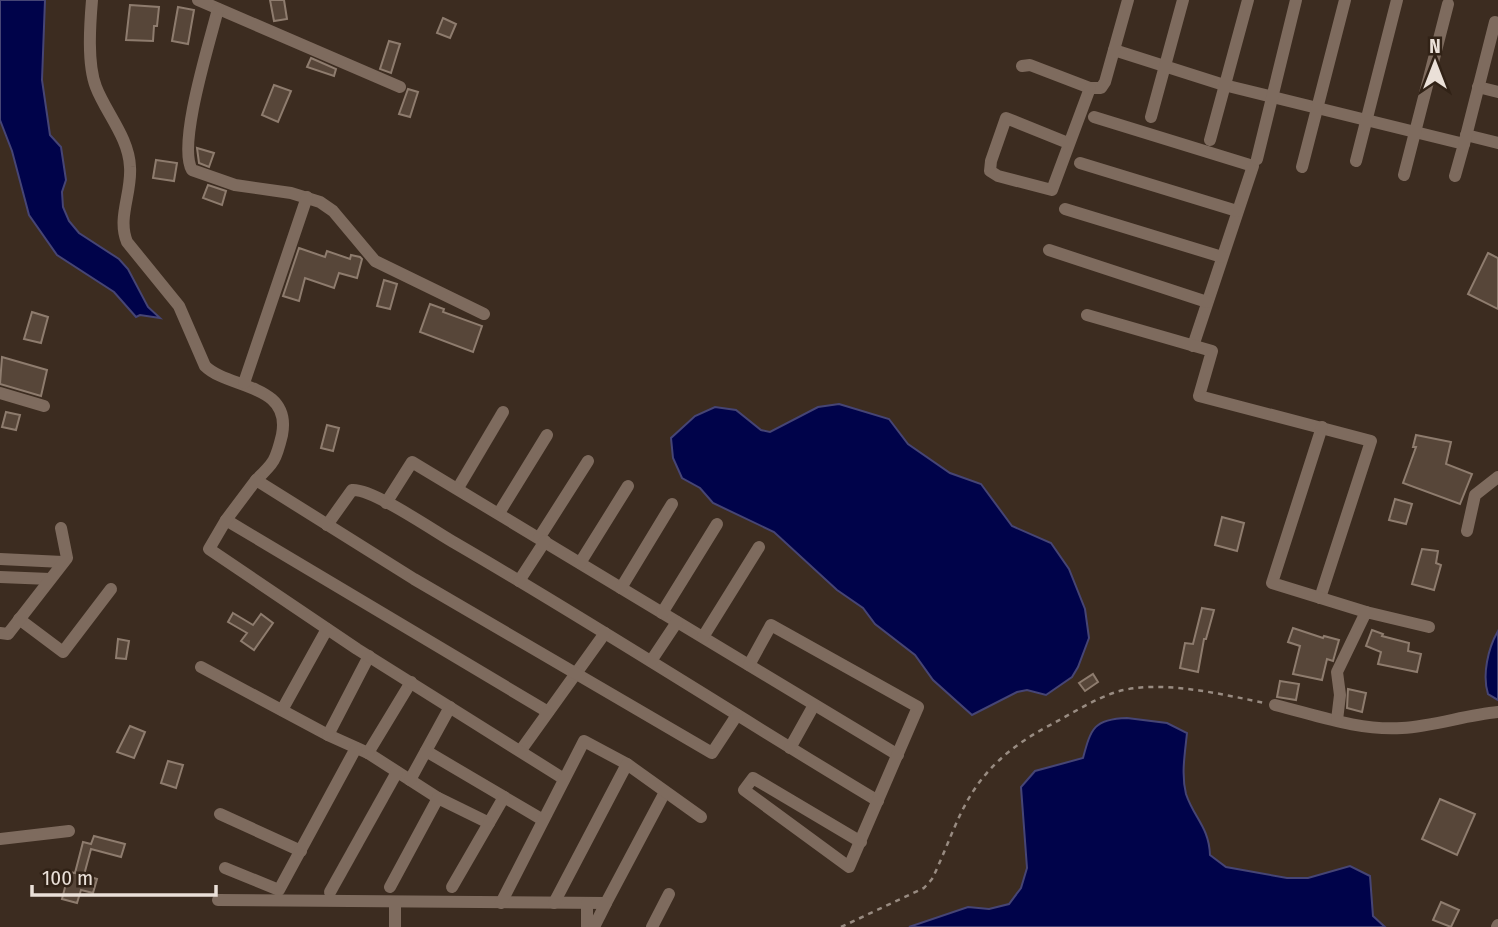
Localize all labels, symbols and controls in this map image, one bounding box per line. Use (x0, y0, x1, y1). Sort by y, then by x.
north arrow (1400, 28, 1470, 98)
text: N (1429, 35, 1441, 58)
scale bar (32, 853, 215, 897)
text: 100 m (42, 865, 93, 891)

